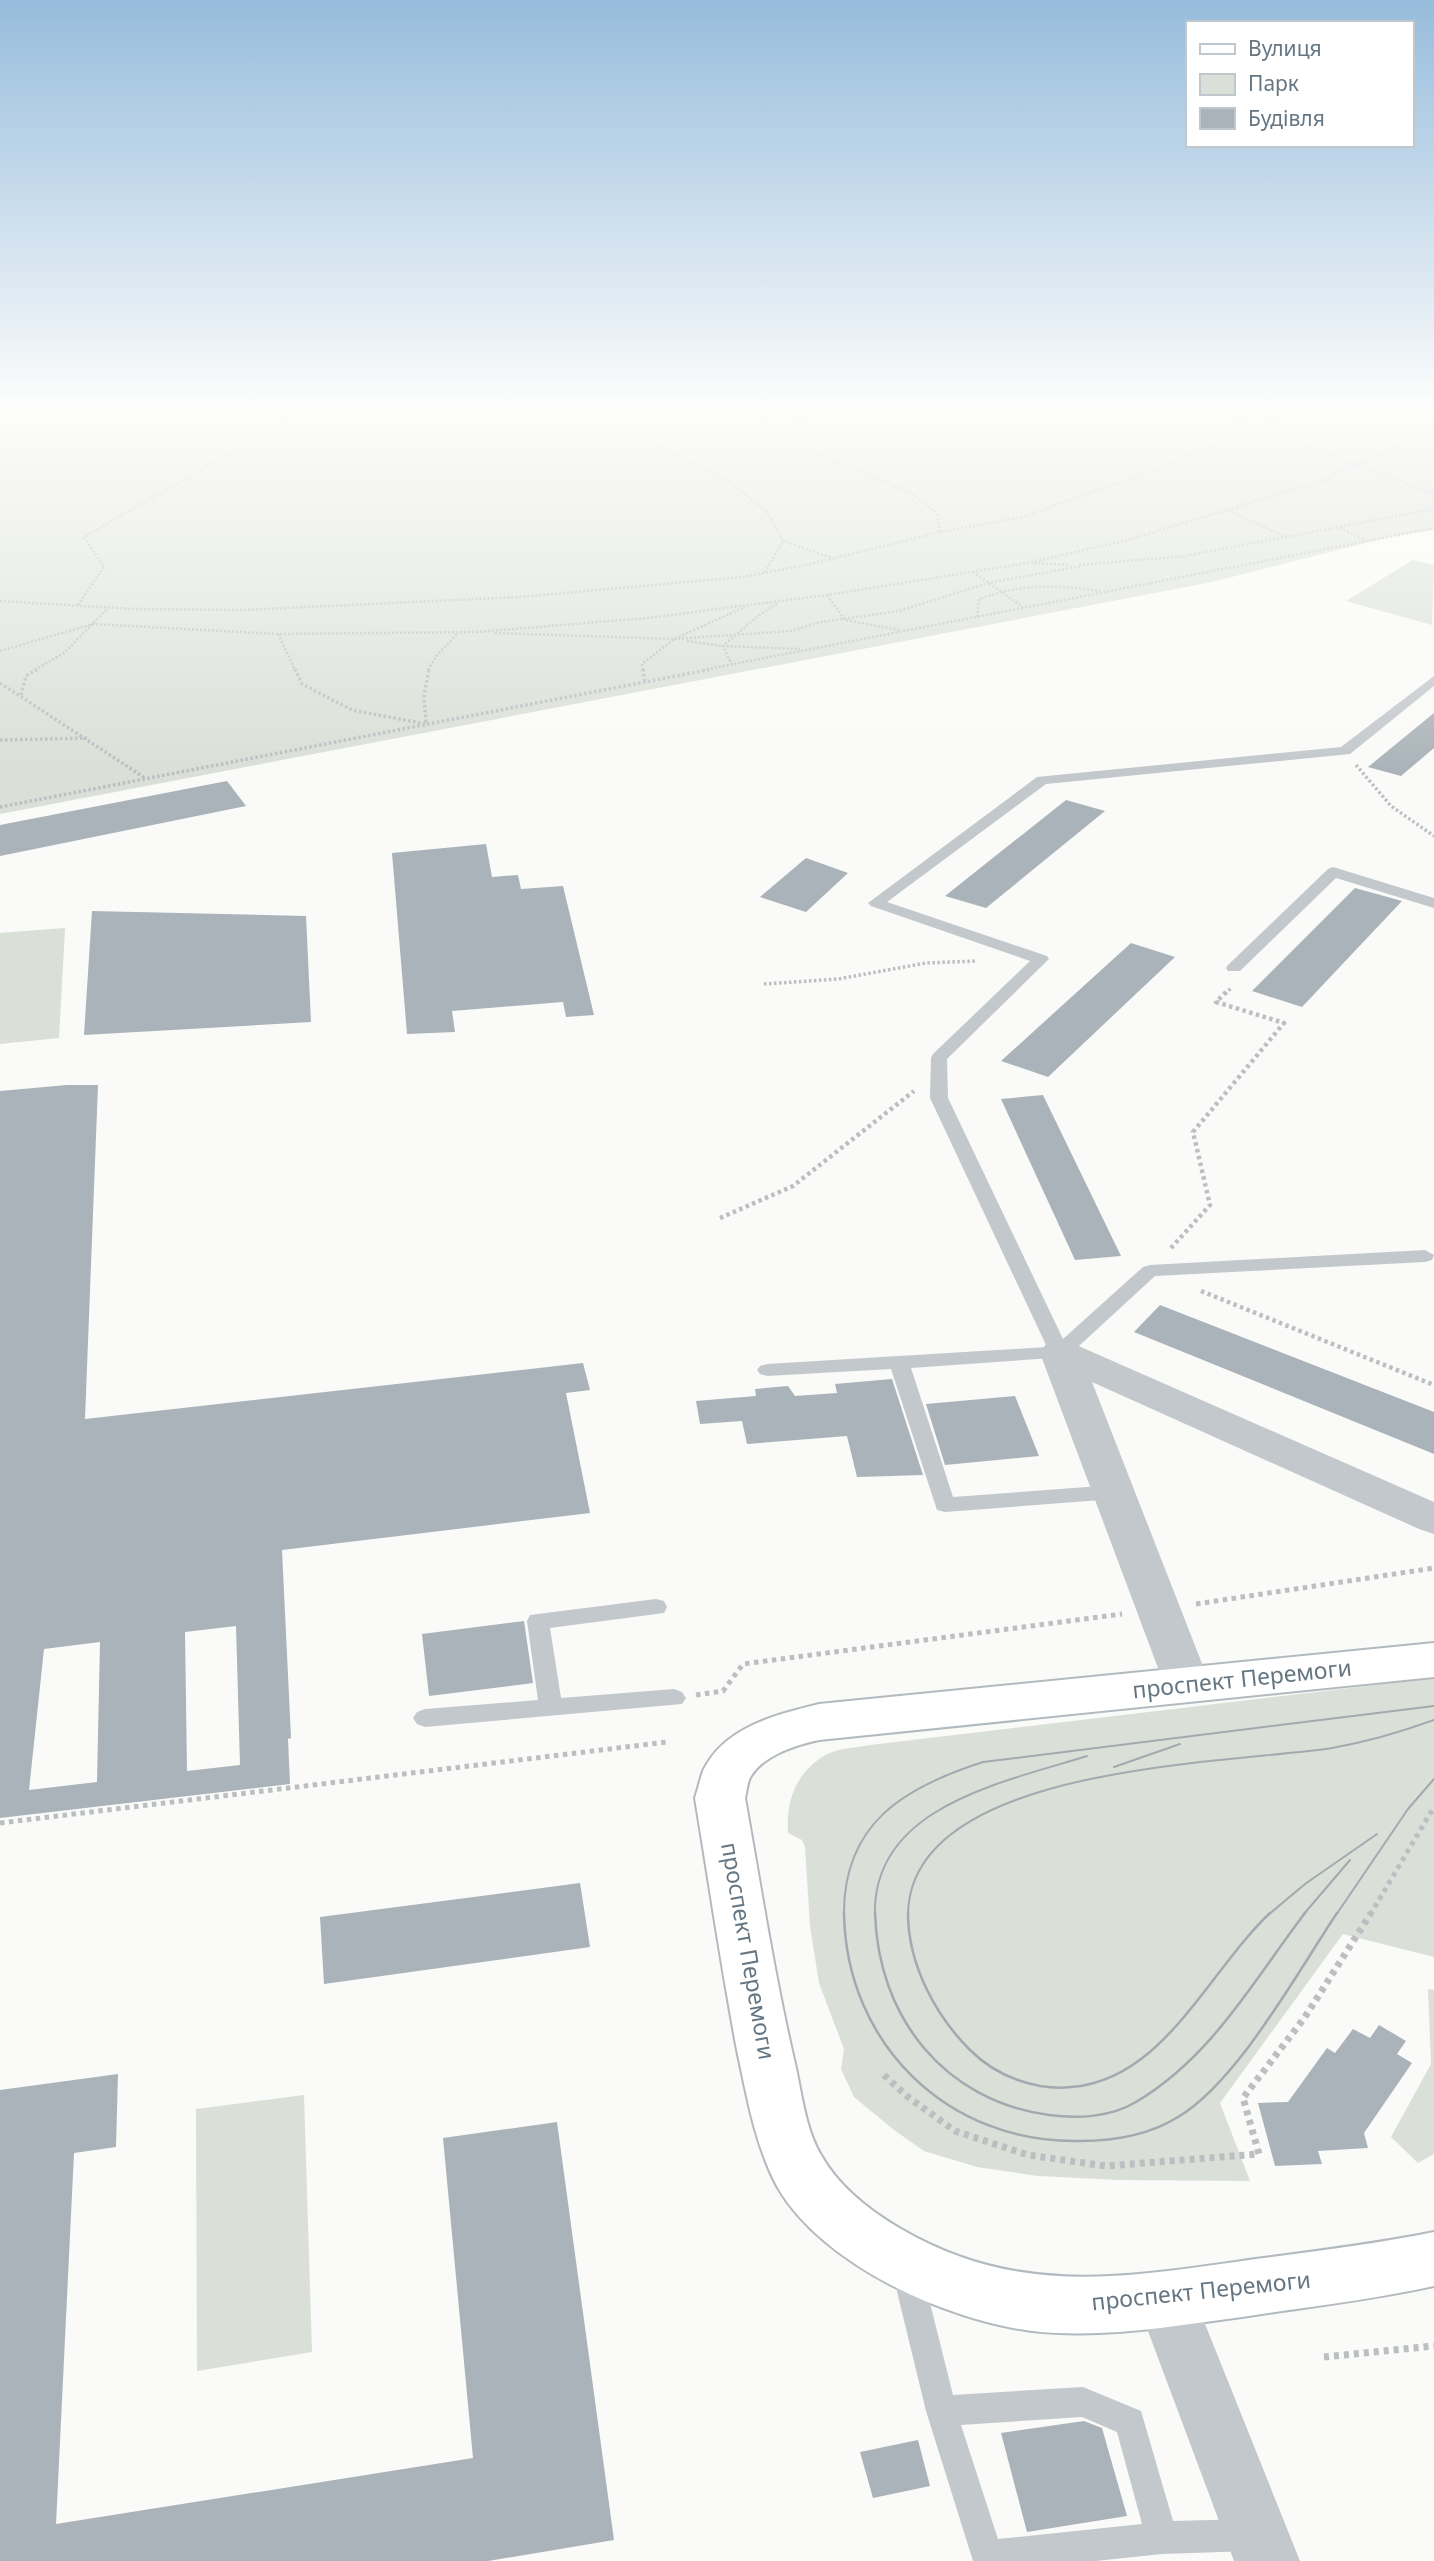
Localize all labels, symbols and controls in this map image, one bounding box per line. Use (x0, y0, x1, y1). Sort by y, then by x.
legend (1186, 21, 1413, 147)
text: Вулиця (1248, 34, 1322, 62)
text: Парк (1248, 69, 1299, 97)
text: Будівля (1248, 104, 1325, 132)
street label: проспект Перемоги (1131, 1651, 1353, 1705)
street label: проспект Перемоги (714, 1840, 784, 2062)
street label: проспект Перемоги (1090, 2263, 1312, 2317)

